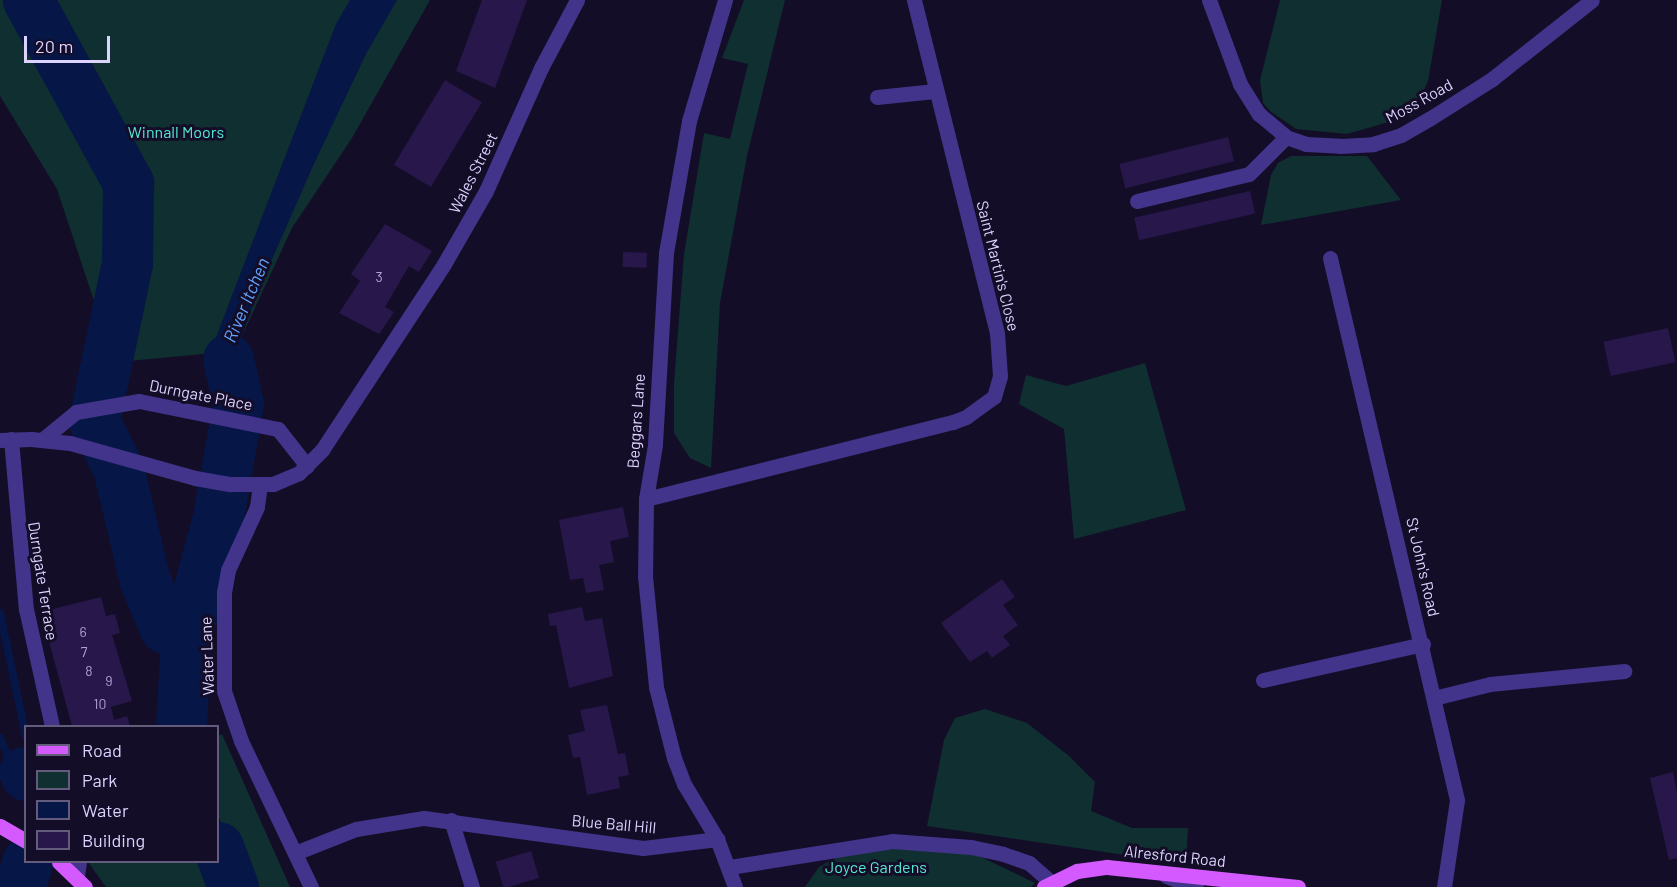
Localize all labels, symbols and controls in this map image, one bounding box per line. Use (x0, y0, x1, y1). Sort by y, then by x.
scale bar (27, 24, 112, 62)
text: 20 m (35, 35, 73, 57)
street label: Moss Road (1382, 75, 1456, 127)
park label: Winnall Moors (128, 122, 224, 142)
street label: Wales Street (444, 129, 502, 217)
street label: Saint Martin's Close (972, 199, 1024, 333)
water label: River Itchen (218, 254, 274, 346)
house number: 3 (375, 269, 383, 285)
street label: Beggars Lane (623, 373, 649, 469)
street label: Durngate Place (148, 376, 254, 414)
street label: St John's Road (1402, 516, 1444, 618)
street label: Durngate Terrace (24, 520, 62, 642)
street label: Water Lane (196, 616, 218, 696)
house number: 6 (79, 624, 87, 640)
house number: 7 (81, 644, 87, 660)
house number: 8 (85, 663, 93, 679)
house number: 9 (105, 673, 113, 689)
house number: 10 (94, 696, 106, 712)
legend (24, 725, 219, 863)
text: Road (82, 739, 122, 761)
text: Park (82, 769, 117, 791)
text: Water (82, 799, 129, 821)
street label: Blue Ball Hill (571, 811, 657, 837)
text: Building (82, 829, 145, 851)
street label: Alresford Road (1123, 841, 1227, 871)
park label: Joyce Gardens (825, 857, 927, 877)

